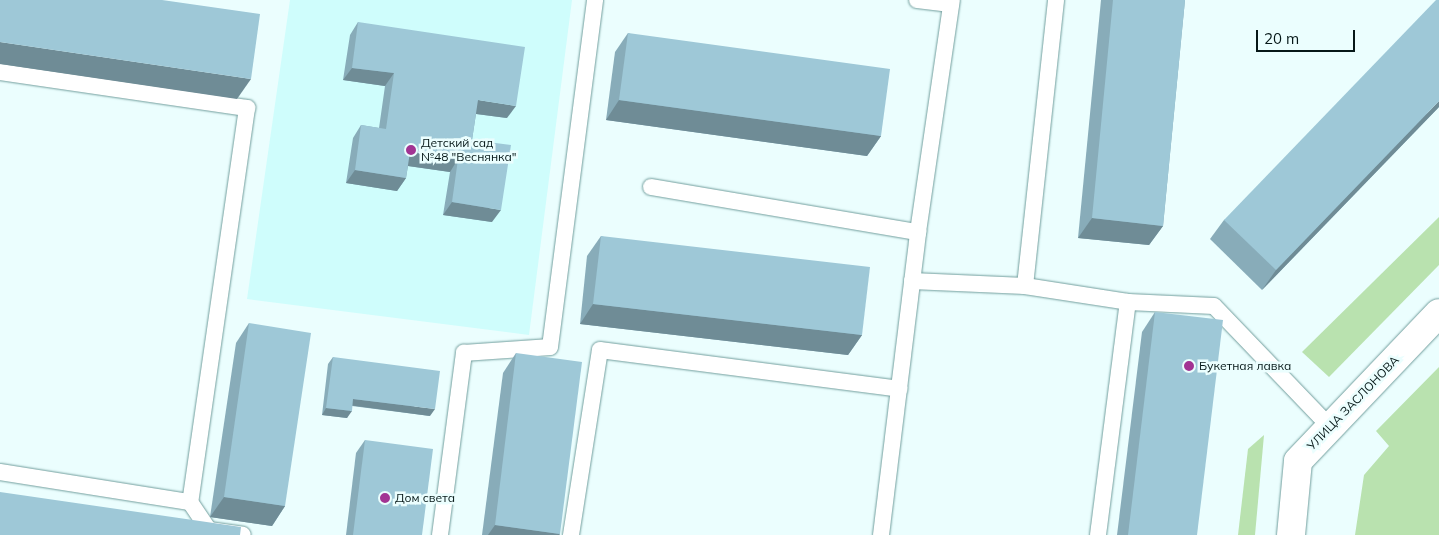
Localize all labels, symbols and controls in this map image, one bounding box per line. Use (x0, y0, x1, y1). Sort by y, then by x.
scale bar (1259, 20, 1358, 52)
text: 20 m (1264, 29, 1299, 48)
place label: Детский сад №48 "Веснянка" (421, 136, 517, 164)
marker: Детский сад №48 "Веснянка" (405, 144, 417, 156)
street label: УЛИЦА ЗАСЛОНОВА (1304, 353, 1402, 453)
place label: Букетная лавка (1199, 359, 1291, 373)
marker: Букетная лавка (1183, 360, 1195, 372)
place label: Дом света (395, 491, 455, 505)
marker: Дом света (379, 492, 391, 504)

